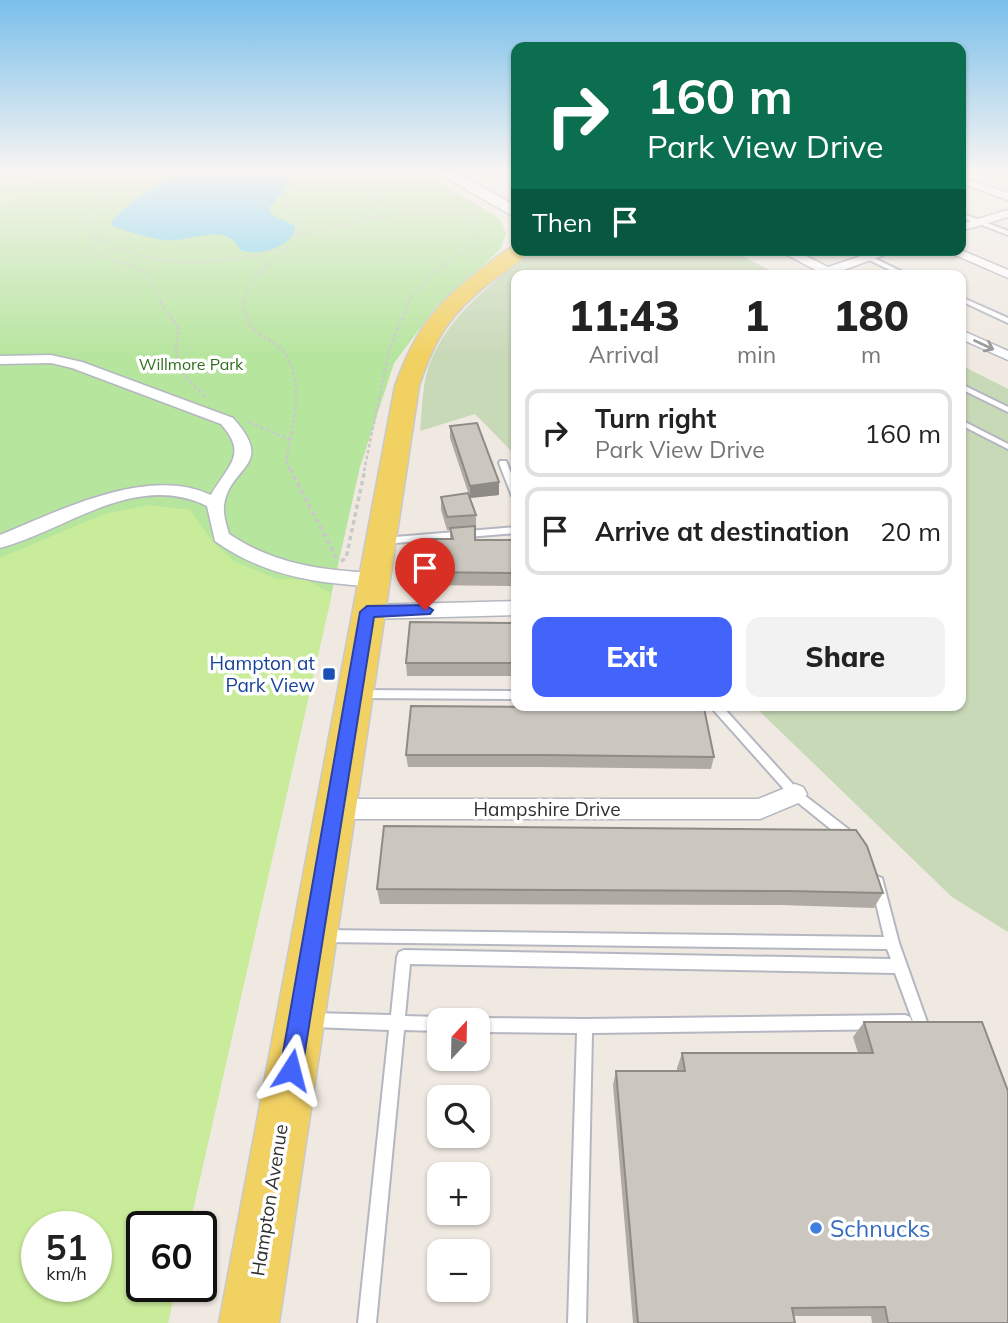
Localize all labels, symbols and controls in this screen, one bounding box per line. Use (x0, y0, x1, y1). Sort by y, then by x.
text: 160 m (647, 65, 793, 126)
icon: right (532, 70, 623, 161)
text: Park View Drive (647, 126, 883, 166)
icon: arrive (606, 203, 644, 241)
text: Then (532, 206, 592, 239)
text: 11:43 (568, 289, 680, 342)
text: 1 (744, 289, 769, 342)
text: 180 (833, 289, 909, 342)
one-way arrow (973, 339, 994, 352)
text: Arrival (589, 340, 659, 369)
text: min (737, 340, 776, 369)
text: m (861, 340, 881, 369)
park label: Willmore Park (139, 354, 244, 374)
text: Turn right (595, 402, 716, 435)
icon: right (536, 414, 574, 452)
text: 160 m (865, 417, 941, 450)
text: Park View Drive (595, 435, 765, 464)
icon: arrive (536, 512, 574, 550)
text: Arrive at destination (595, 515, 850, 548)
text: 20 m (880, 515, 941, 548)
pin (395, 538, 455, 610)
icon: arrive (406, 549, 444, 587)
button: Exit (532, 617, 732, 697)
button: Share (746, 617, 945, 697)
place label: Hampton at Park View (210, 651, 315, 697)
marker: Hampton at Park View (321, 666, 337, 682)
street label: Hampshire Drive (473, 797, 621, 821)
north arrow (427, 1008, 490, 1071)
map controls (427, 1008, 490, 1302)
position arrow (254, 1033, 328, 1107)
button: search (427, 1085, 490, 1148)
street label: Hampton Avenue (245, 1122, 293, 1278)
button: + (427, 1162, 490, 1225)
speed limit sign: 60 (126, 1211, 217, 1302)
place label: Schnucks (830, 1214, 930, 1243)
marker: Schnucks (808, 1220, 824, 1236)
text: 51 (45, 1225, 88, 1269)
button: − (427, 1239, 490, 1302)
text: km/h (46, 1262, 87, 1285)

